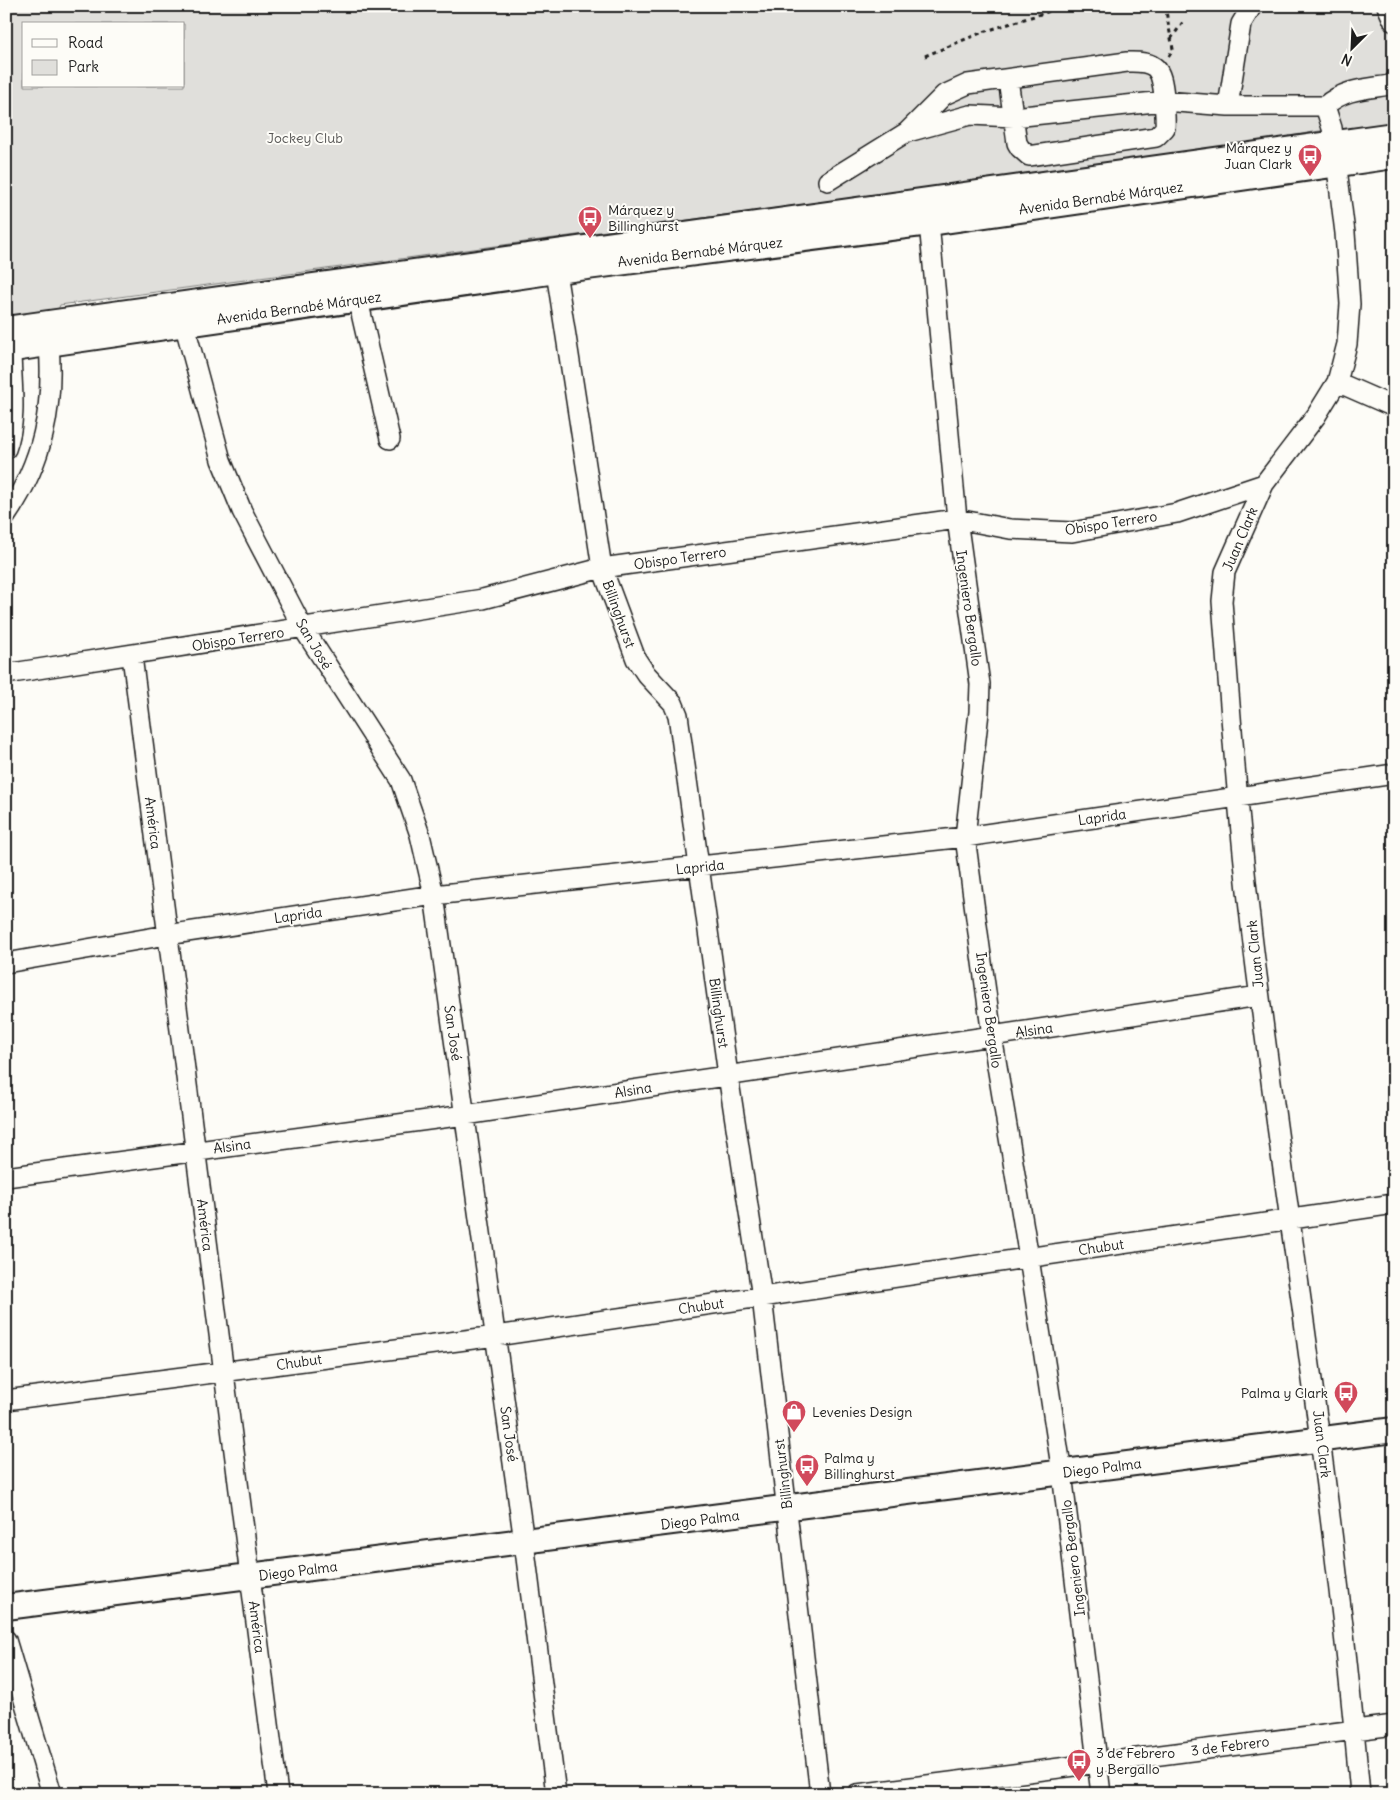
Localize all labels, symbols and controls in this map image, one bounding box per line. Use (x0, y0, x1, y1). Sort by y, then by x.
legend (22, 22, 185, 88)
north arrow (1328, 22, 1378, 72)
text: Road (68, 33, 103, 52)
text: N (1339, 50, 1355, 70)
text: Park (68, 57, 99, 76)
park label: Jockey Club (267, 129, 343, 147)
place label: Márquez y Juan Clark (1224, 139, 1292, 173)
bus stop icon: Márquez y Juan Clark (1297, 143, 1323, 177)
street label: Avenida Bernabé Márquez (1018, 177, 1185, 218)
place label: Márquez y Billinghurst (608, 201, 679, 235)
bus stop icon: Márquez y Billinghurst (577, 205, 603, 239)
street label: Avenida Bernabé Márquez (616, 233, 784, 271)
street label: Avenida Bernabé Márquez (216, 287, 383, 328)
street label: Juan Clark (1218, 504, 1262, 574)
street label: Obispo Terrero (1064, 507, 1159, 539)
street label: Obispo Terrero (633, 543, 727, 573)
street label: Ingeniero Bergallo (952, 549, 986, 667)
street label: Billinghurst (598, 578, 640, 651)
street label: San José (292, 615, 336, 673)
street label: Obispo Terrero (191, 623, 286, 655)
street label: América (141, 796, 165, 850)
street label: Laprida (1077, 805, 1127, 829)
street label: Laprida (675, 856, 725, 878)
street label: Laprida (273, 903, 323, 927)
street label: Juan Clark (1243, 919, 1267, 989)
street label: Ingeniero Bergallo (972, 951, 1006, 1069)
street label: Billinghurst (705, 977, 733, 1049)
street label: San José (440, 1004, 466, 1062)
street label: Alsina (1014, 1018, 1054, 1042)
street label: Alsina (613, 1078, 653, 1102)
street label: Alsina (212, 1134, 252, 1158)
street label: América (193, 1198, 217, 1252)
street label: Chubut (1077, 1235, 1125, 1259)
street label: Chubut (677, 1294, 725, 1318)
street label: Chubut (275, 1350, 323, 1374)
bus stop icon: Palma y Clark (1333, 1380, 1359, 1414)
place label: Palma y Clark (1241, 1384, 1328, 1402)
shop icon: Levenies Design (781, 1399, 807, 1433)
place label: Levenies Design (812, 1403, 912, 1421)
street label: San José (496, 1405, 522, 1463)
street label: Juan Clark (1309, 1409, 1335, 1479)
street label: Billinghurst (770, 1438, 796, 1510)
place label: Palma y Billinghurst (824, 1449, 895, 1483)
bus stop icon: Palma y Billinghurst (794, 1453, 820, 1487)
street label: Diego Palma (1062, 1454, 1142, 1482)
street label: Ingeniero Bergallo (1057, 1499, 1089, 1617)
street label: Diego Palma (660, 1506, 740, 1534)
street label: Diego Palma (258, 1557, 338, 1585)
street label: América (245, 1600, 269, 1654)
street label: 3 de Febrero (1190, 1732, 1270, 1760)
place label: 3 de Febrero y Bergallo (1096, 1744, 1175, 1778)
bus stop icon: 3 de Febrero y Bergallo (1066, 1748, 1092, 1782)

